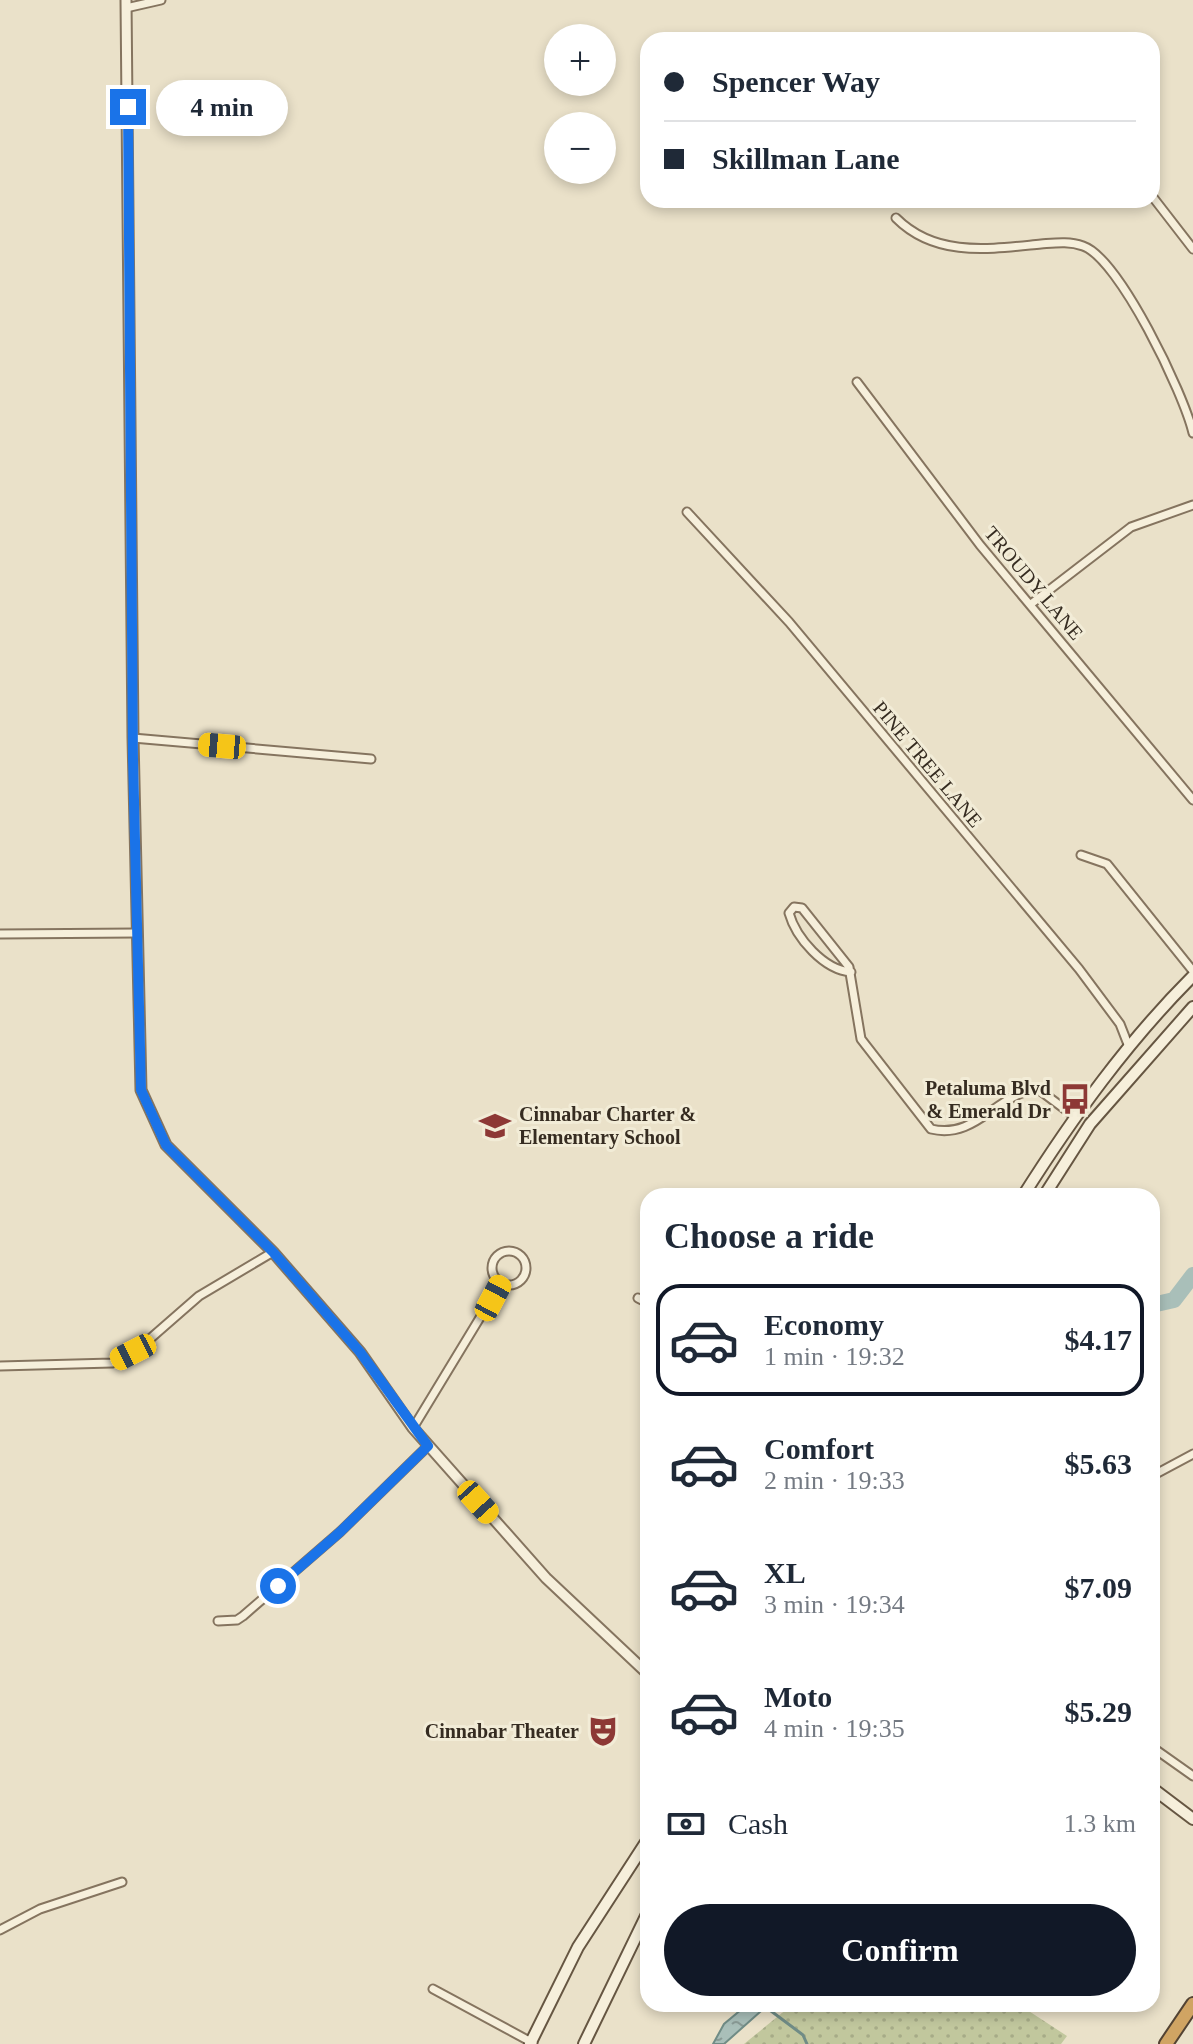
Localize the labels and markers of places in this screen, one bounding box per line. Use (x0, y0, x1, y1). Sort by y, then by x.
place label: Petaluma Blvd & Emerald Dr (925, 1077, 1051, 1122)
bus stop icon: Petaluma Blvd & Emerald Dr (1058, 1082, 1092, 1116)
place label: Cinnabar Charter & Elementary School (519, 1103, 696, 1149)
school or university icon: Cinnabar Charter & Elementary School (478, 1109, 512, 1143)
theatre icon: Cinnabar Theater (586, 1714, 620, 1748)
place label: Cinnabar Theater (425, 1720, 579, 1742)

